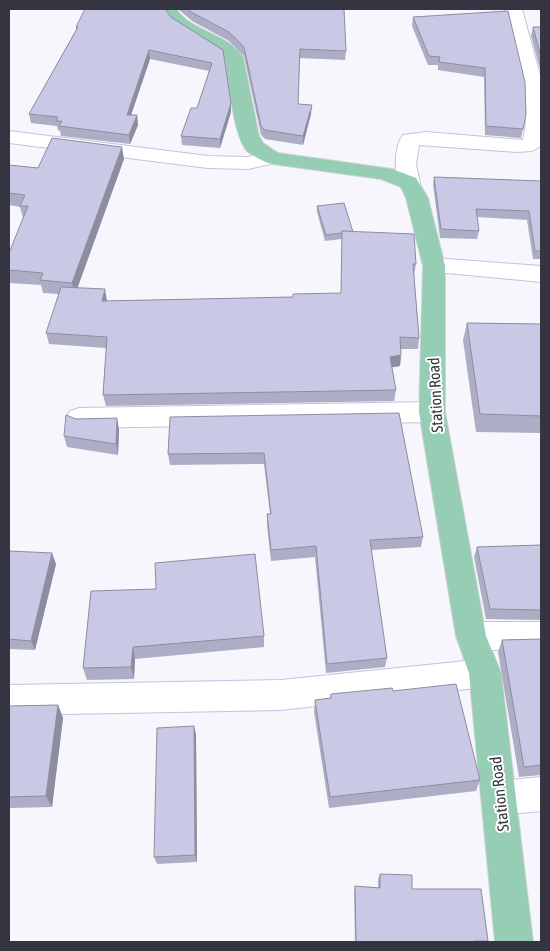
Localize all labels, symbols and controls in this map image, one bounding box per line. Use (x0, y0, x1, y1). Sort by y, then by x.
street label: Station Road (424, 357, 446, 433)
street label: Station Road (486, 756, 512, 832)

